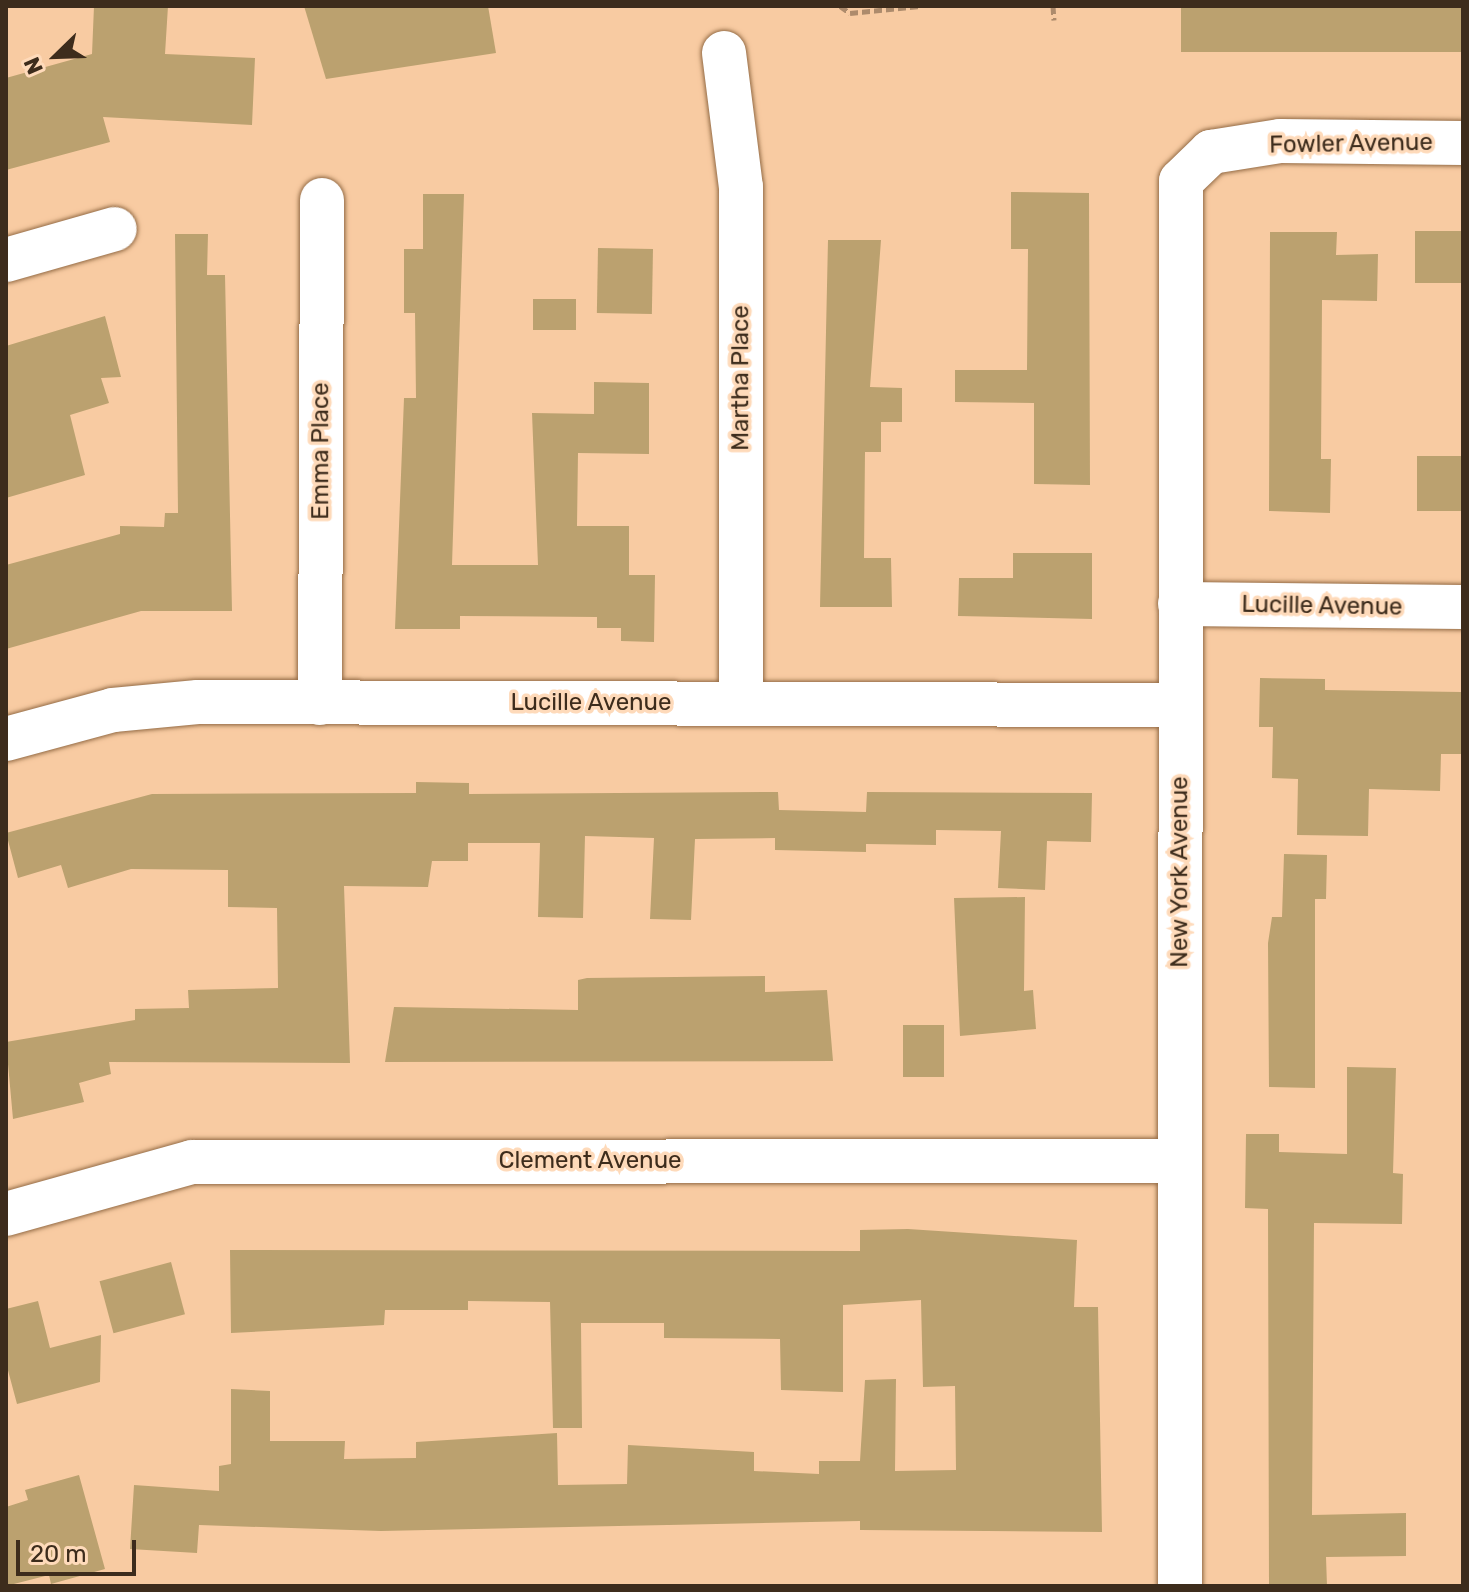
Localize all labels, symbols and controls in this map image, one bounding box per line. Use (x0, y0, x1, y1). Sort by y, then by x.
north arrow (16, 16, 96, 96)
text: N (18, 53, 49, 78)
street label: Fowler Avenue (1268, 128, 1434, 160)
street label: Martha Place (727, 305, 755, 451)
street label: Emma Place (307, 382, 335, 520)
street label: Lucille Avenue (1241, 590, 1403, 622)
street label: Lucille Avenue (510, 689, 672, 717)
street label: New York Avenue (1166, 775, 1194, 969)
street label: Clement Avenue (498, 1147, 682, 1175)
scale bar (20, 1524, 140, 1574)
text: 20 m (30, 1540, 87, 1568)

